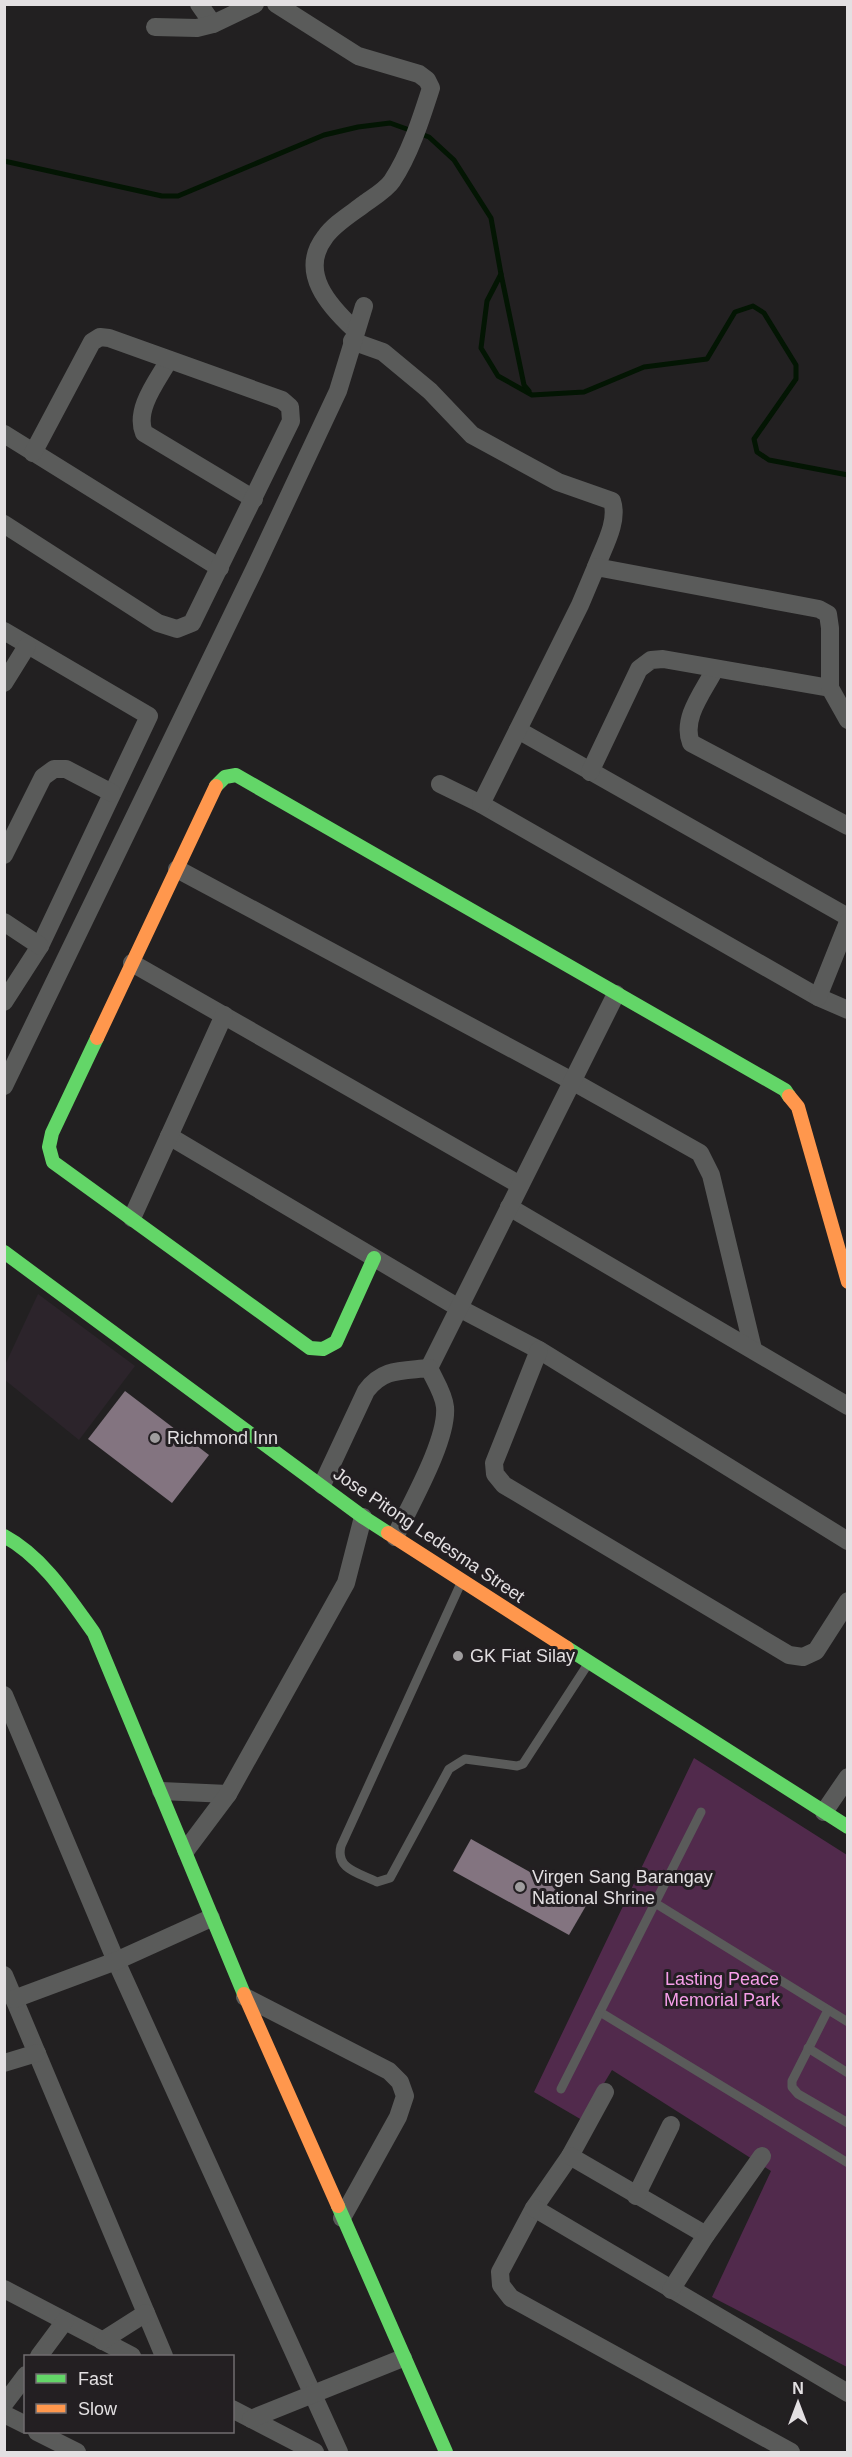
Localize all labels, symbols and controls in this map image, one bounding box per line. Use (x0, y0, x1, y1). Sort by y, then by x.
place label: Richmond Inn (167, 1428, 278, 1448)
marker: Richmond Inn (148, 1431, 162, 1445)
street label: Jose Pitong Ledesma Street (330, 1463, 528, 1607)
place label: GK Fiat Silay (470, 1646, 575, 1666)
marker: GK Fiat Silay (451, 1649, 465, 1663)
place label: Virgen Sang Barangay National Shrine (532, 1867, 713, 1908)
marker: Virgen Sang Barangay National Shrine (513, 1880, 527, 1894)
park label: Lasting Peace Memorial Park (664, 1969, 781, 2010)
legend (24, 2355, 234, 2433)
text: Fast (78, 2369, 113, 2389)
north arrow (768, 2373, 828, 2433)
text: N (792, 2380, 804, 2397)
text: Slow (78, 2399, 118, 2419)

